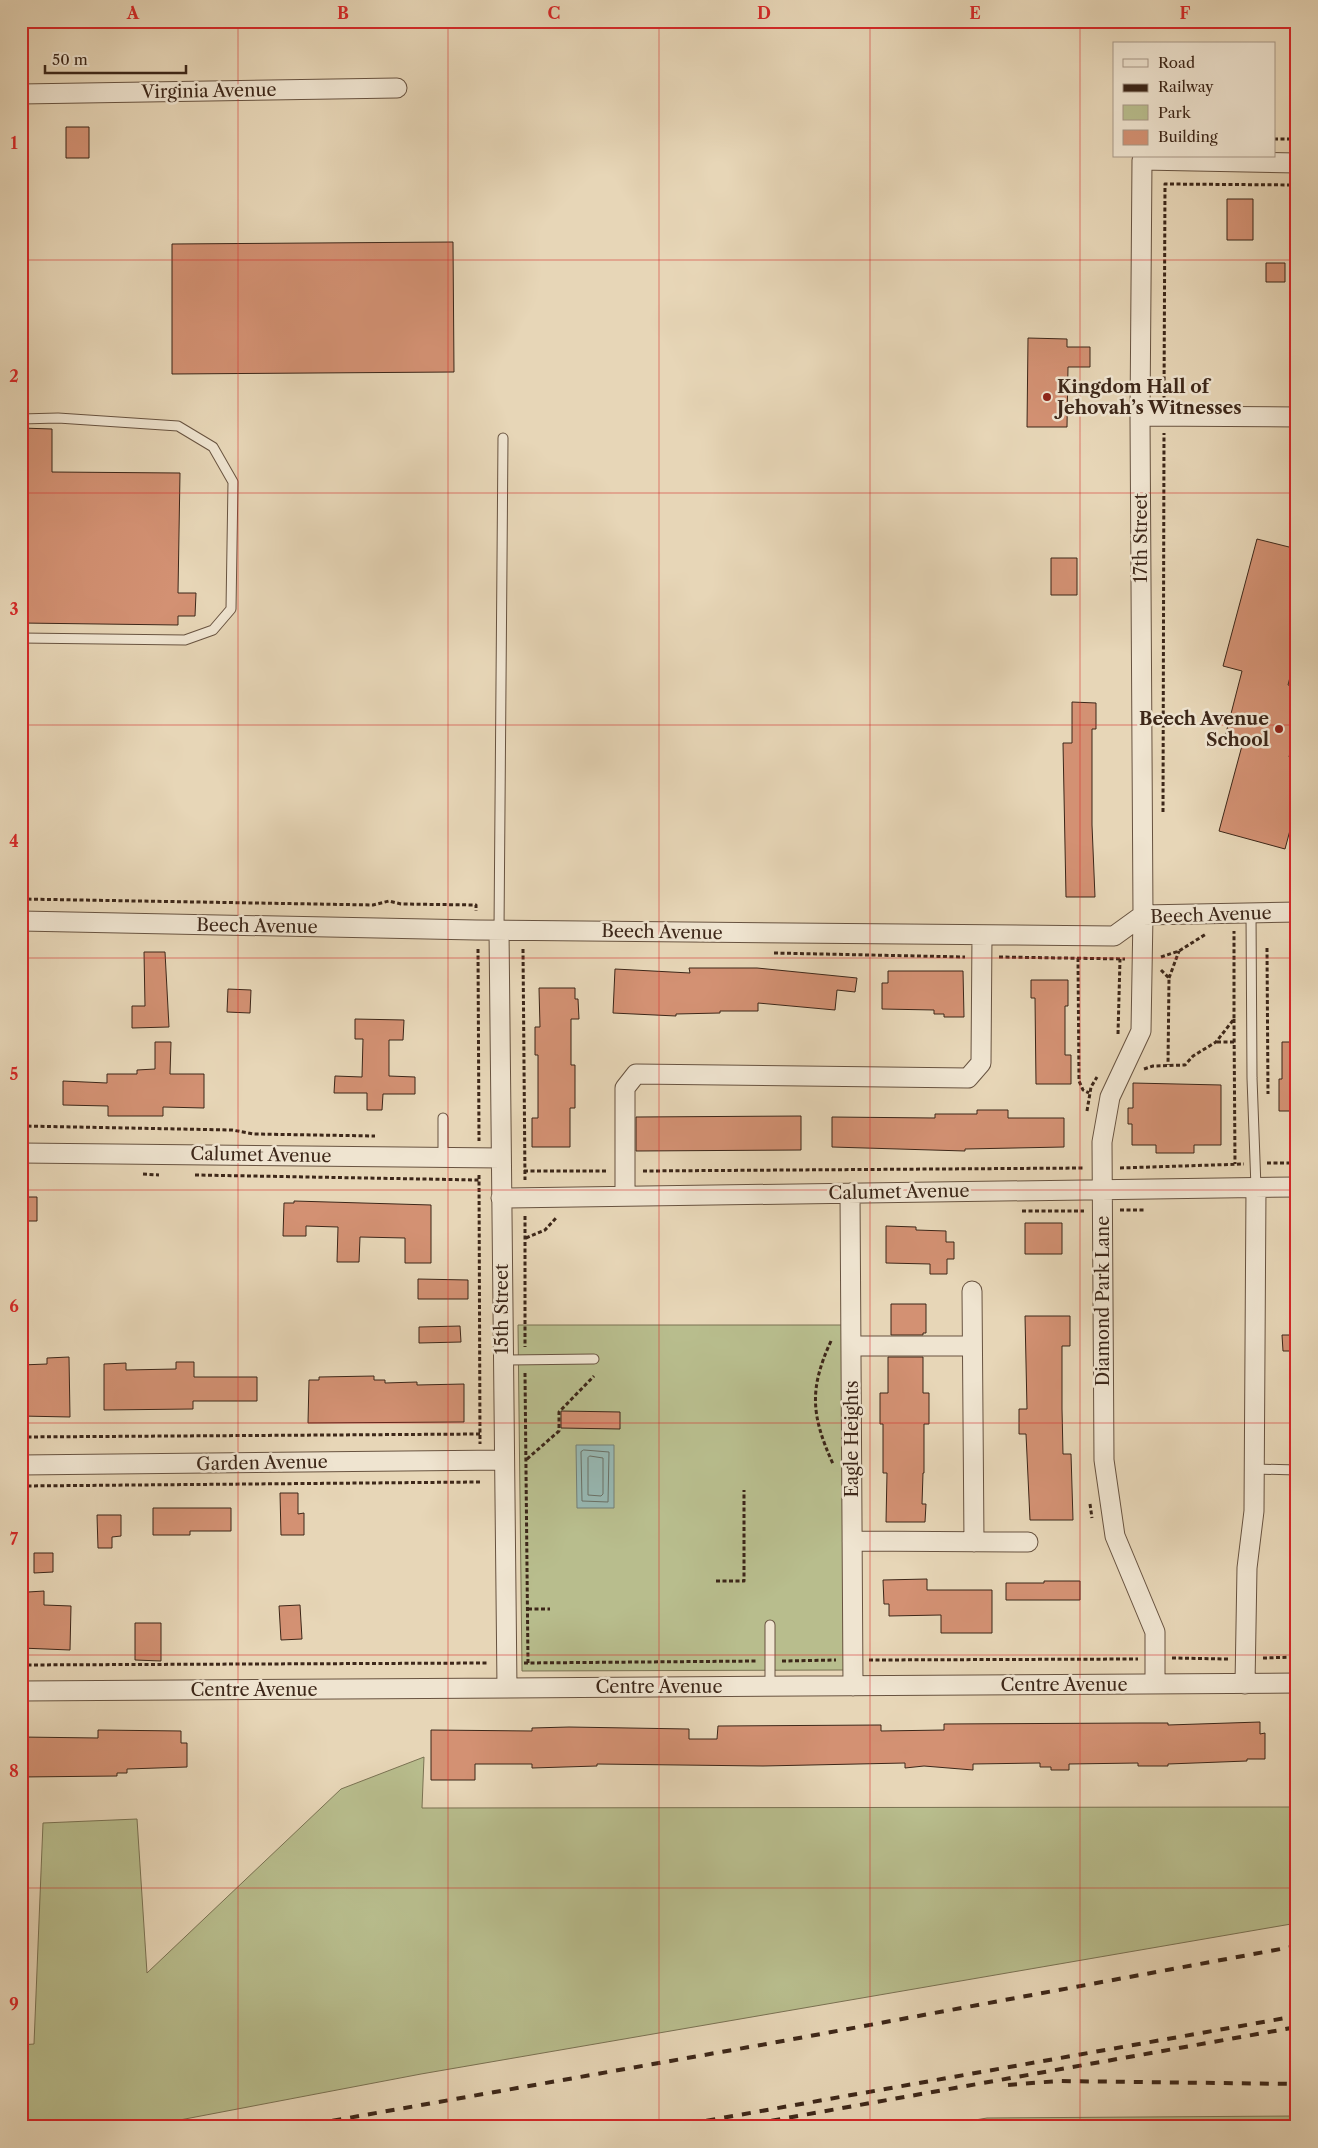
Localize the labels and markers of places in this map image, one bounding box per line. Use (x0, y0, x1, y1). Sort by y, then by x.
place label: Kingdom Hall of Jehovah’s Witnesses (1054, 376, 1242, 419)
marker: Kingdom Hall of Jehovah’s Witnesses (1041, 391, 1053, 403)
place label: Beech Avenue School (1139, 708, 1269, 751)
marker: Beech Avenue School (1273, 723, 1285, 735)

